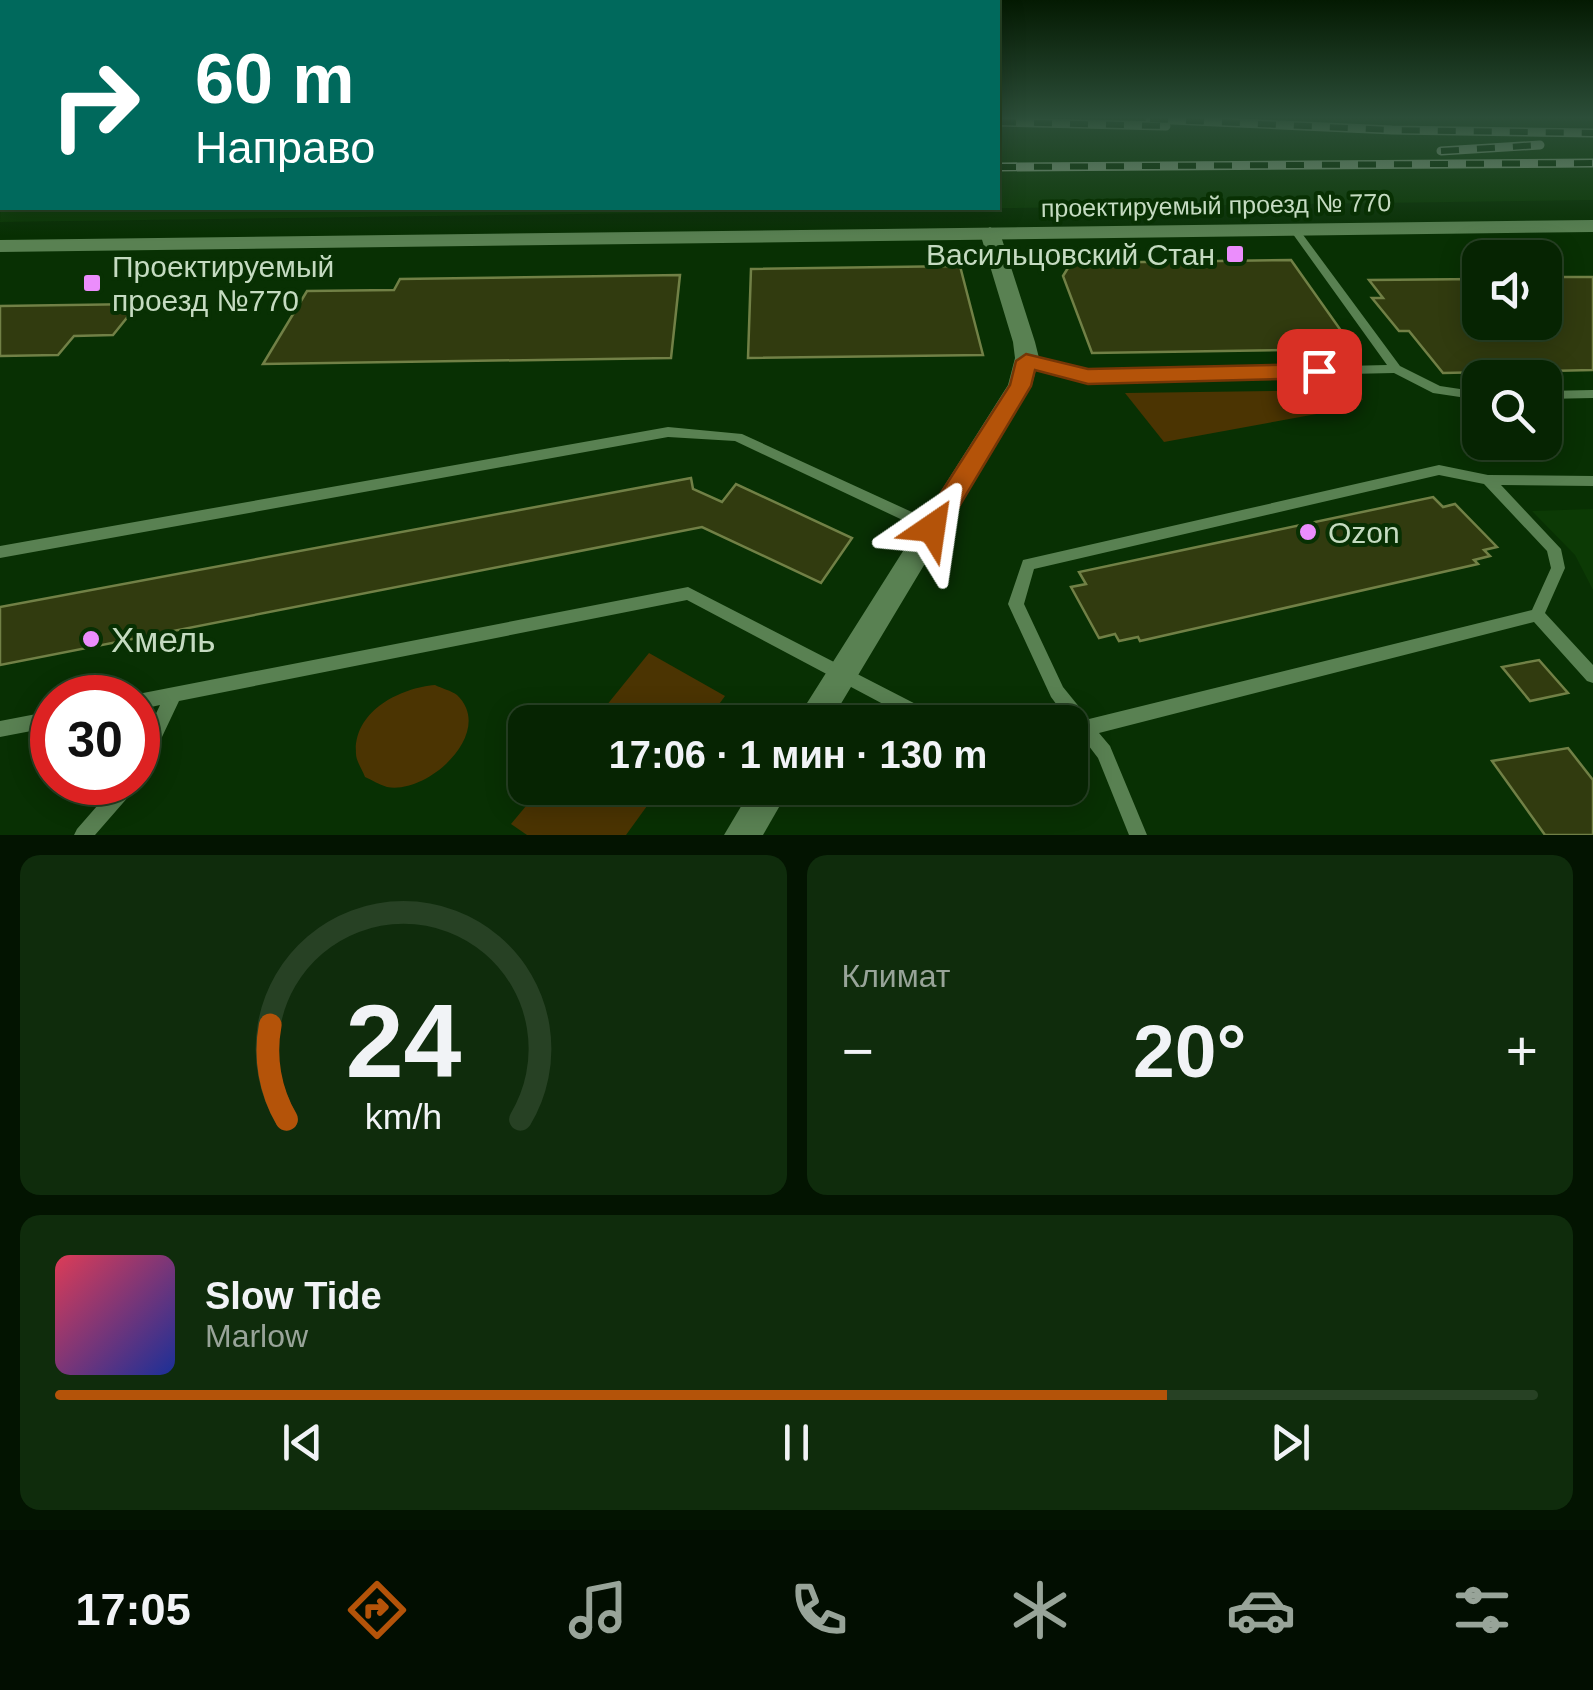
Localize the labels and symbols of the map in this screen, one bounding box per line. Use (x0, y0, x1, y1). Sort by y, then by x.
street label: проектируемый проезд № 770 (1041, 188, 1391, 222)
place label: Васильцовский Стан (926, 238, 1215, 271)
marker: Васильцовский Стан (1224, 243, 1246, 265)
place label: Проектируемый проезд №770 (112, 250, 334, 317)
marker: Проектируемый проезд №770 (81, 272, 103, 294)
pin (1277, 329, 1362, 414)
position arrow (880, 476, 984, 580)
place label: Ozon (1328, 516, 1400, 549)
marker: Ozon (1297, 521, 1319, 543)
place label: Хмель (111, 620, 215, 659)
marker: Хмель (80, 628, 102, 650)
speed limit sign: 30 (30, 675, 160, 805)

